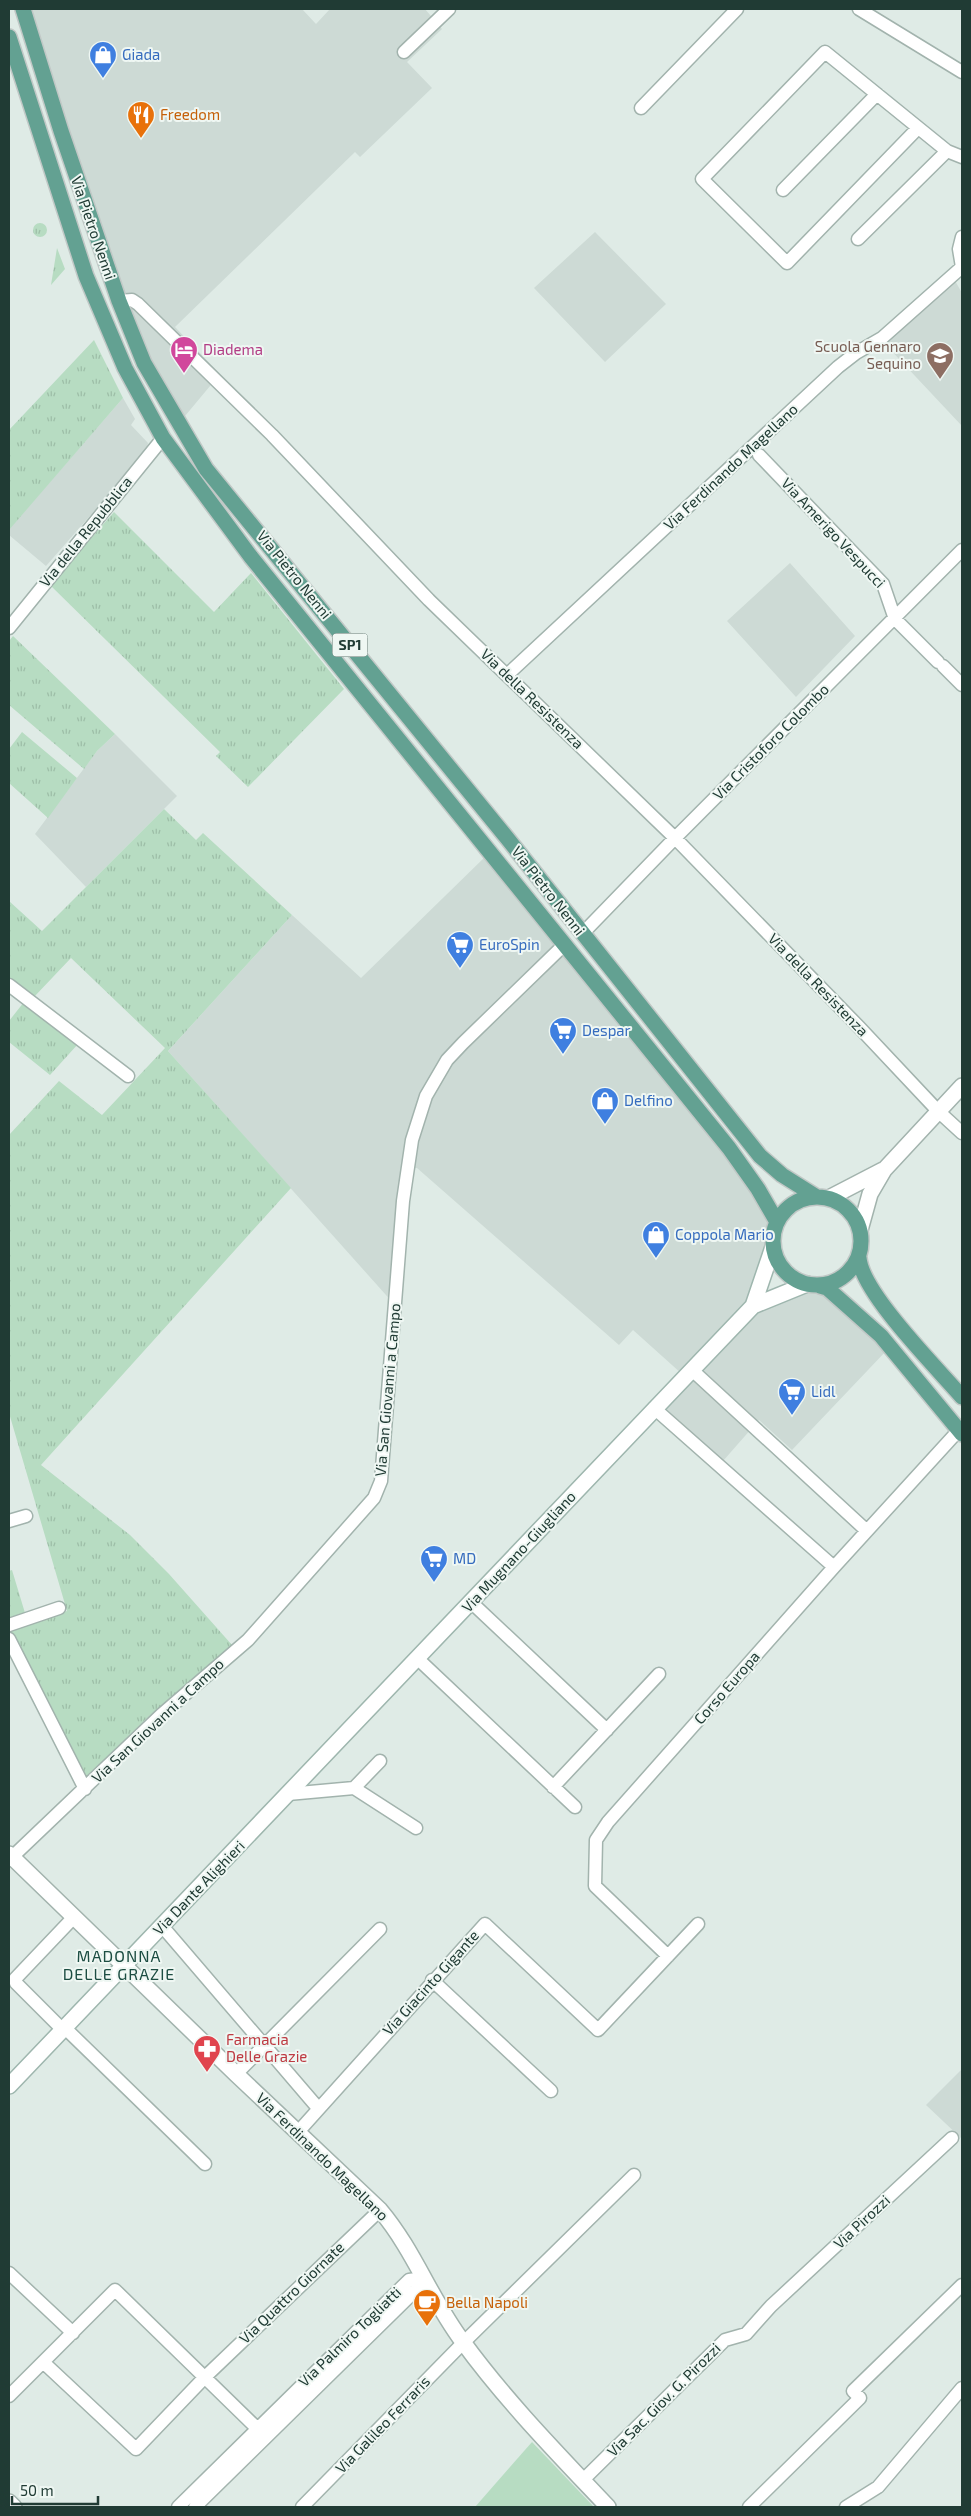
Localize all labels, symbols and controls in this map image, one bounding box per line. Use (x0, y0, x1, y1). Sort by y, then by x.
shop icon: Giada (88, 40, 118, 79)
place label: Giada (122, 45, 160, 63)
restaurant icon: Freedom (126, 100, 156, 139)
place label: Freedom (160, 105, 220, 123)
street label: Via Pietro Nenni (68, 174, 120, 282)
hotel icon: Diadema (169, 335, 199, 374)
place label: Scuola Gennaro Sequino (815, 337, 921, 372)
place label: Diadema (203, 340, 263, 358)
school or university icon: Scuola Gennaro Sequino (925, 341, 955, 380)
street label: Via Ferdinando Magellano (660, 399, 801, 533)
street label: Via della Repubblica (35, 473, 135, 590)
street label: Via Amerigo Vespucci (778, 474, 889, 591)
street label: Via Pietro Nenni (254, 527, 336, 622)
road number: SP1 (332, 634, 368, 656)
street label: Via della Resistenza (477, 645, 588, 752)
street label: Via Cristoforo Colombo (709, 680, 832, 803)
street label: Via Pietro Nenni (508, 842, 589, 939)
street label: Via della Resistenza (765, 929, 872, 1040)
supermarket icon: EuroSpin (445, 930, 475, 969)
place label: EuroSpin (479, 935, 540, 953)
supermarket icon: Despar (548, 1016, 578, 1055)
place label: Despar (582, 1021, 631, 1039)
shop icon: Delfino (590, 1086, 620, 1125)
place label: Delfino (624, 1091, 673, 1109)
shop icon: Coppola Mario (641, 1220, 671, 1259)
place label: Coppola Mario (675, 1225, 774, 1243)
street label: Via San Giovanni a Campo (370, 1302, 404, 1477)
supermarket icon: Lidl (777, 1377, 807, 1416)
place label: Lidl (811, 1382, 836, 1400)
street label: Via Mugnano-Giugliano (457, 1487, 579, 1616)
supermarket icon: MD (419, 1544, 449, 1583)
place label: MD (453, 1549, 476, 1567)
street label: Corso Europa (690, 1647, 763, 1728)
street label: Via San Giovanni a Campo (88, 1654, 227, 1786)
street label: Via Dante Alighieri (149, 1836, 248, 1938)
street label: Via Giacinto Gigante (378, 1926, 482, 2039)
district label: MADONNA DELLE GRAZIE (63, 1946, 175, 1983)
place label: Farmacia Delle Grazie (226, 2030, 307, 2065)
pharmacy icon: Farmacia Delle Grazie (192, 2034, 222, 2073)
street label: Via Ferdinando Magellano (253, 2088, 393, 2224)
street label: Via Pirozzi (829, 2191, 893, 2252)
street label: Via Quattro Giornate (235, 2238, 348, 2348)
street label: Via Palmiro Togliatti (294, 2283, 404, 2390)
cafe icon: Bella Napoli (412, 2288, 442, 2327)
place label: Bella Napoli (446, 2293, 528, 2311)
street label: Via Sac. Giov. G. Pirozzi (603, 2339, 724, 2460)
street label: Via Galileo Ferraris (331, 2372, 433, 2477)
scale bar (12, 2474, 99, 2506)
text: 50 m (20, 2481, 54, 2499)

